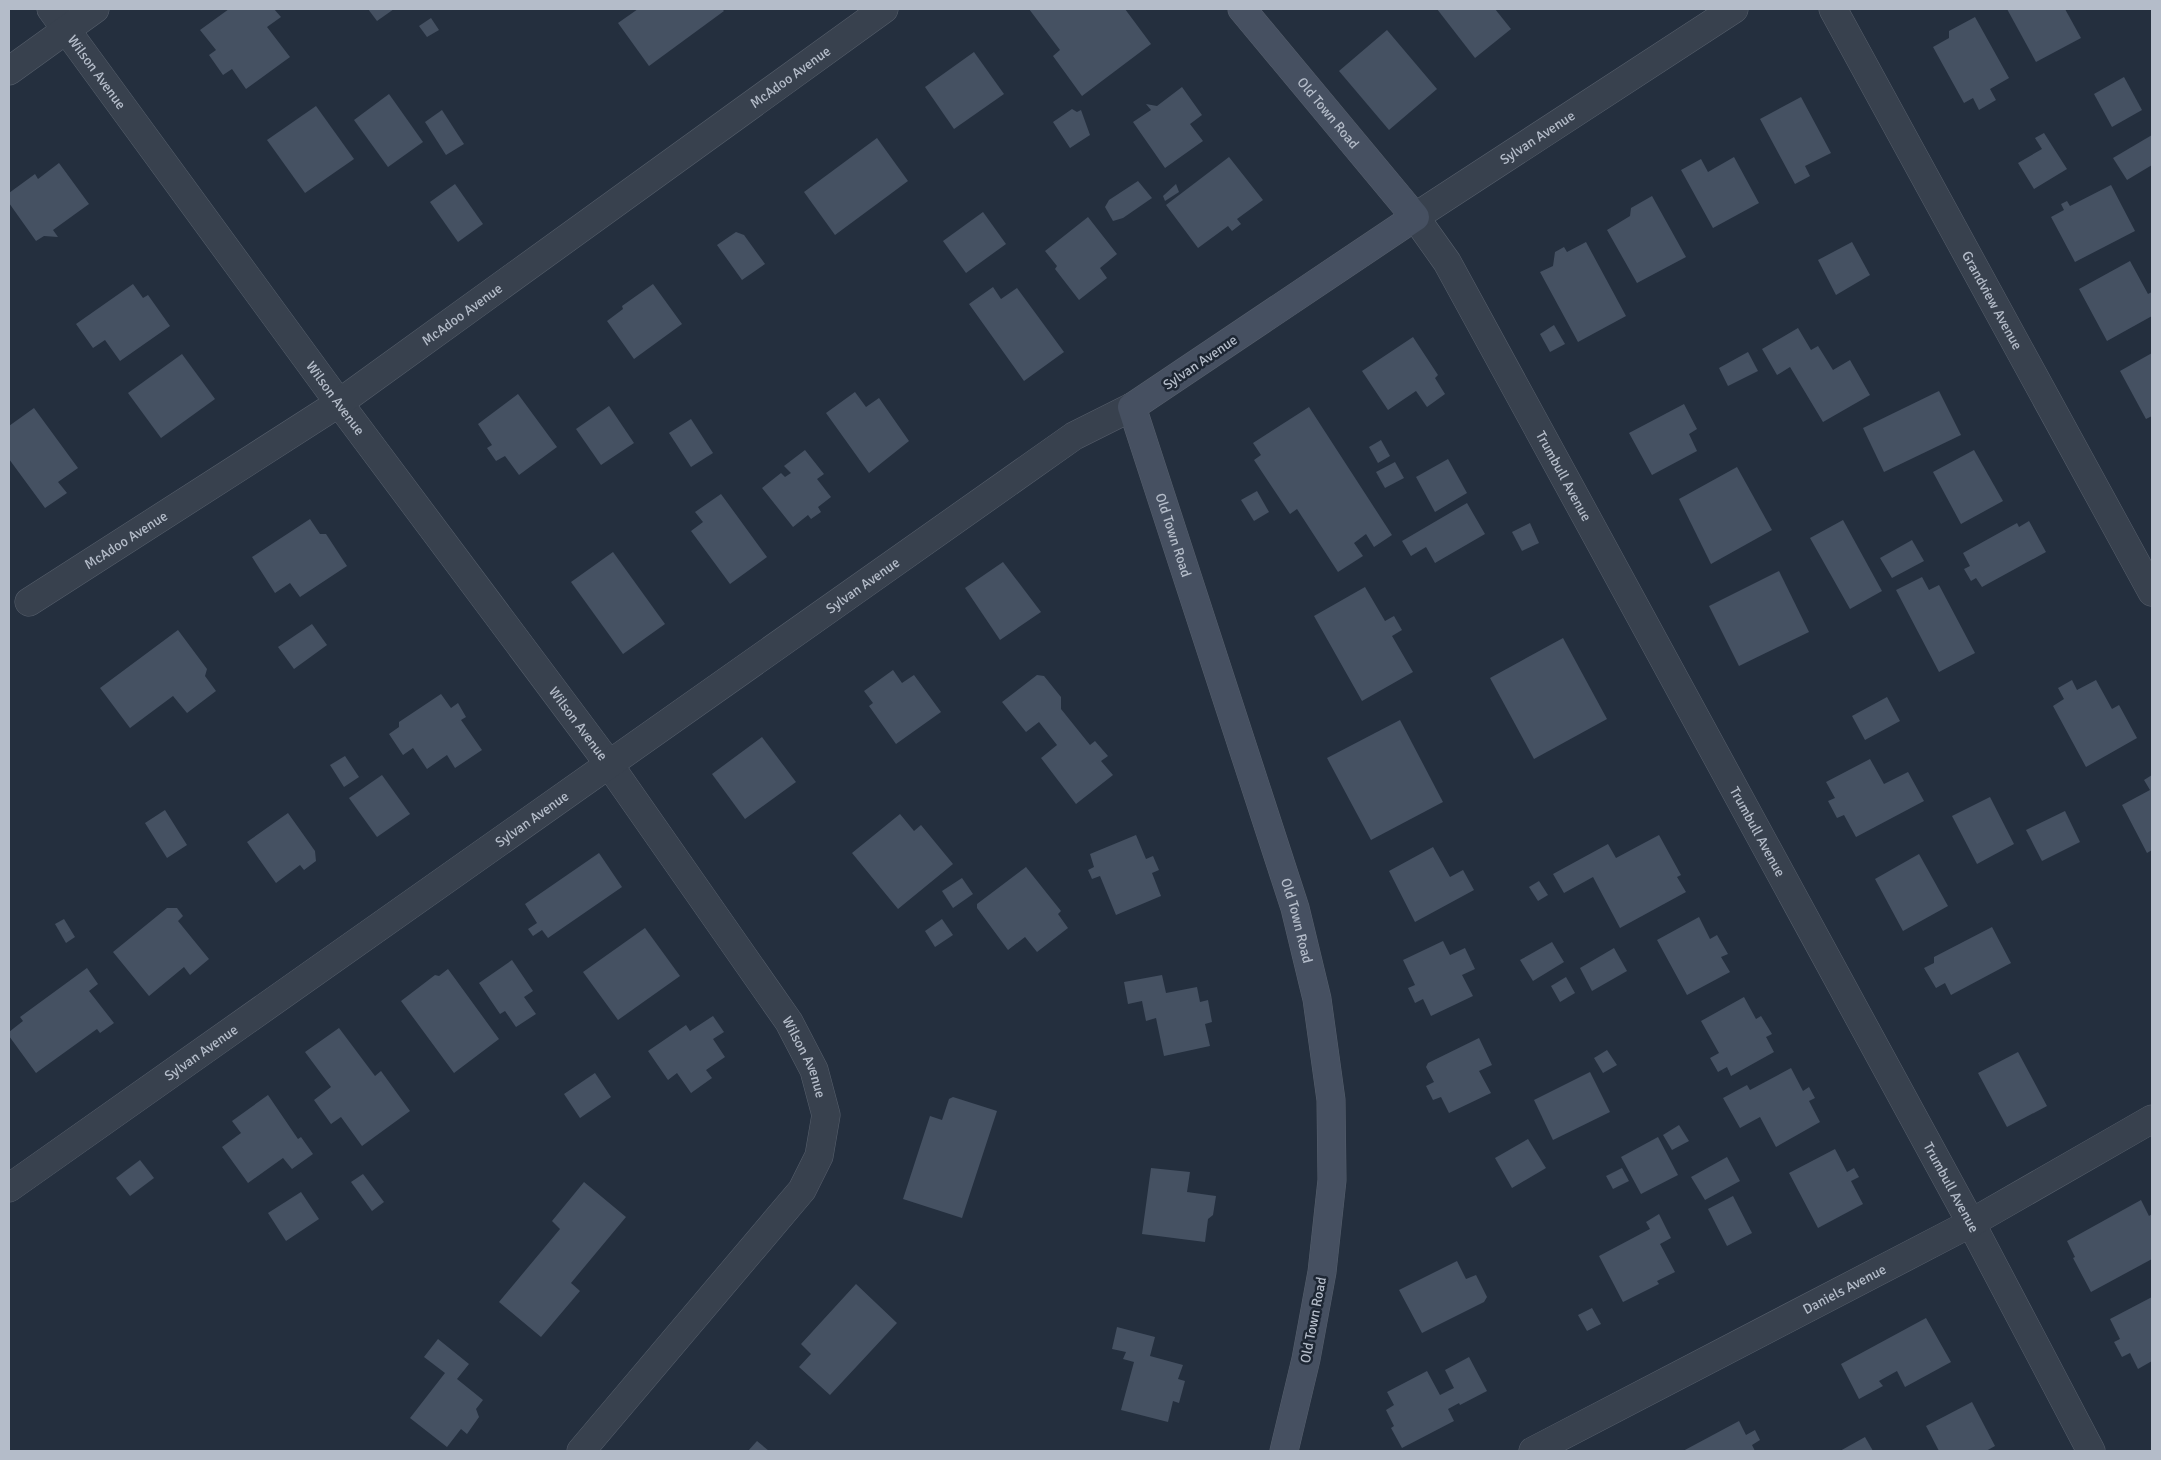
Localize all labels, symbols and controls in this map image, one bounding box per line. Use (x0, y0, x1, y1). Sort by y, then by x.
street label: Wilson Avenue (64, 32, 129, 113)
street label: McAdoo Avenue (747, 42, 834, 112)
street label: Old Town Road (1293, 74, 1362, 152)
street label: Sylvan Avenue (1497, 107, 1578, 168)
street label: Grandview Avenue (1958, 248, 2026, 353)
street label: McAdoo Avenue (419, 280, 506, 349)
street label: Sylvan Avenue (1160, 331, 1241, 393)
street label: Wilson Avenue (302, 358, 368, 439)
street label: Trumbull Avenue (1532, 428, 1595, 524)
street label: Old Town Road (1152, 491, 1195, 579)
street label: McAdoo Avenue (81, 507, 171, 573)
street label: Sylvan Avenue (823, 554, 903, 617)
street label: Wilson Avenue (545, 683, 611, 764)
street label: Trumbull Avenue (1726, 784, 1789, 880)
street label: Sylvan Avenue (492, 787, 572, 851)
street label: Old Town Road (1277, 876, 1316, 965)
street label: Wilson Avenue (779, 1014, 829, 1100)
street label: Sylvan Avenue (161, 1021, 241, 1085)
street label: Trumbull Avenue (1920, 1139, 1982, 1235)
street label: Daniels Avenue (1800, 1261, 1889, 1318)
street label: Old Town Road (1297, 1276, 1330, 1365)

